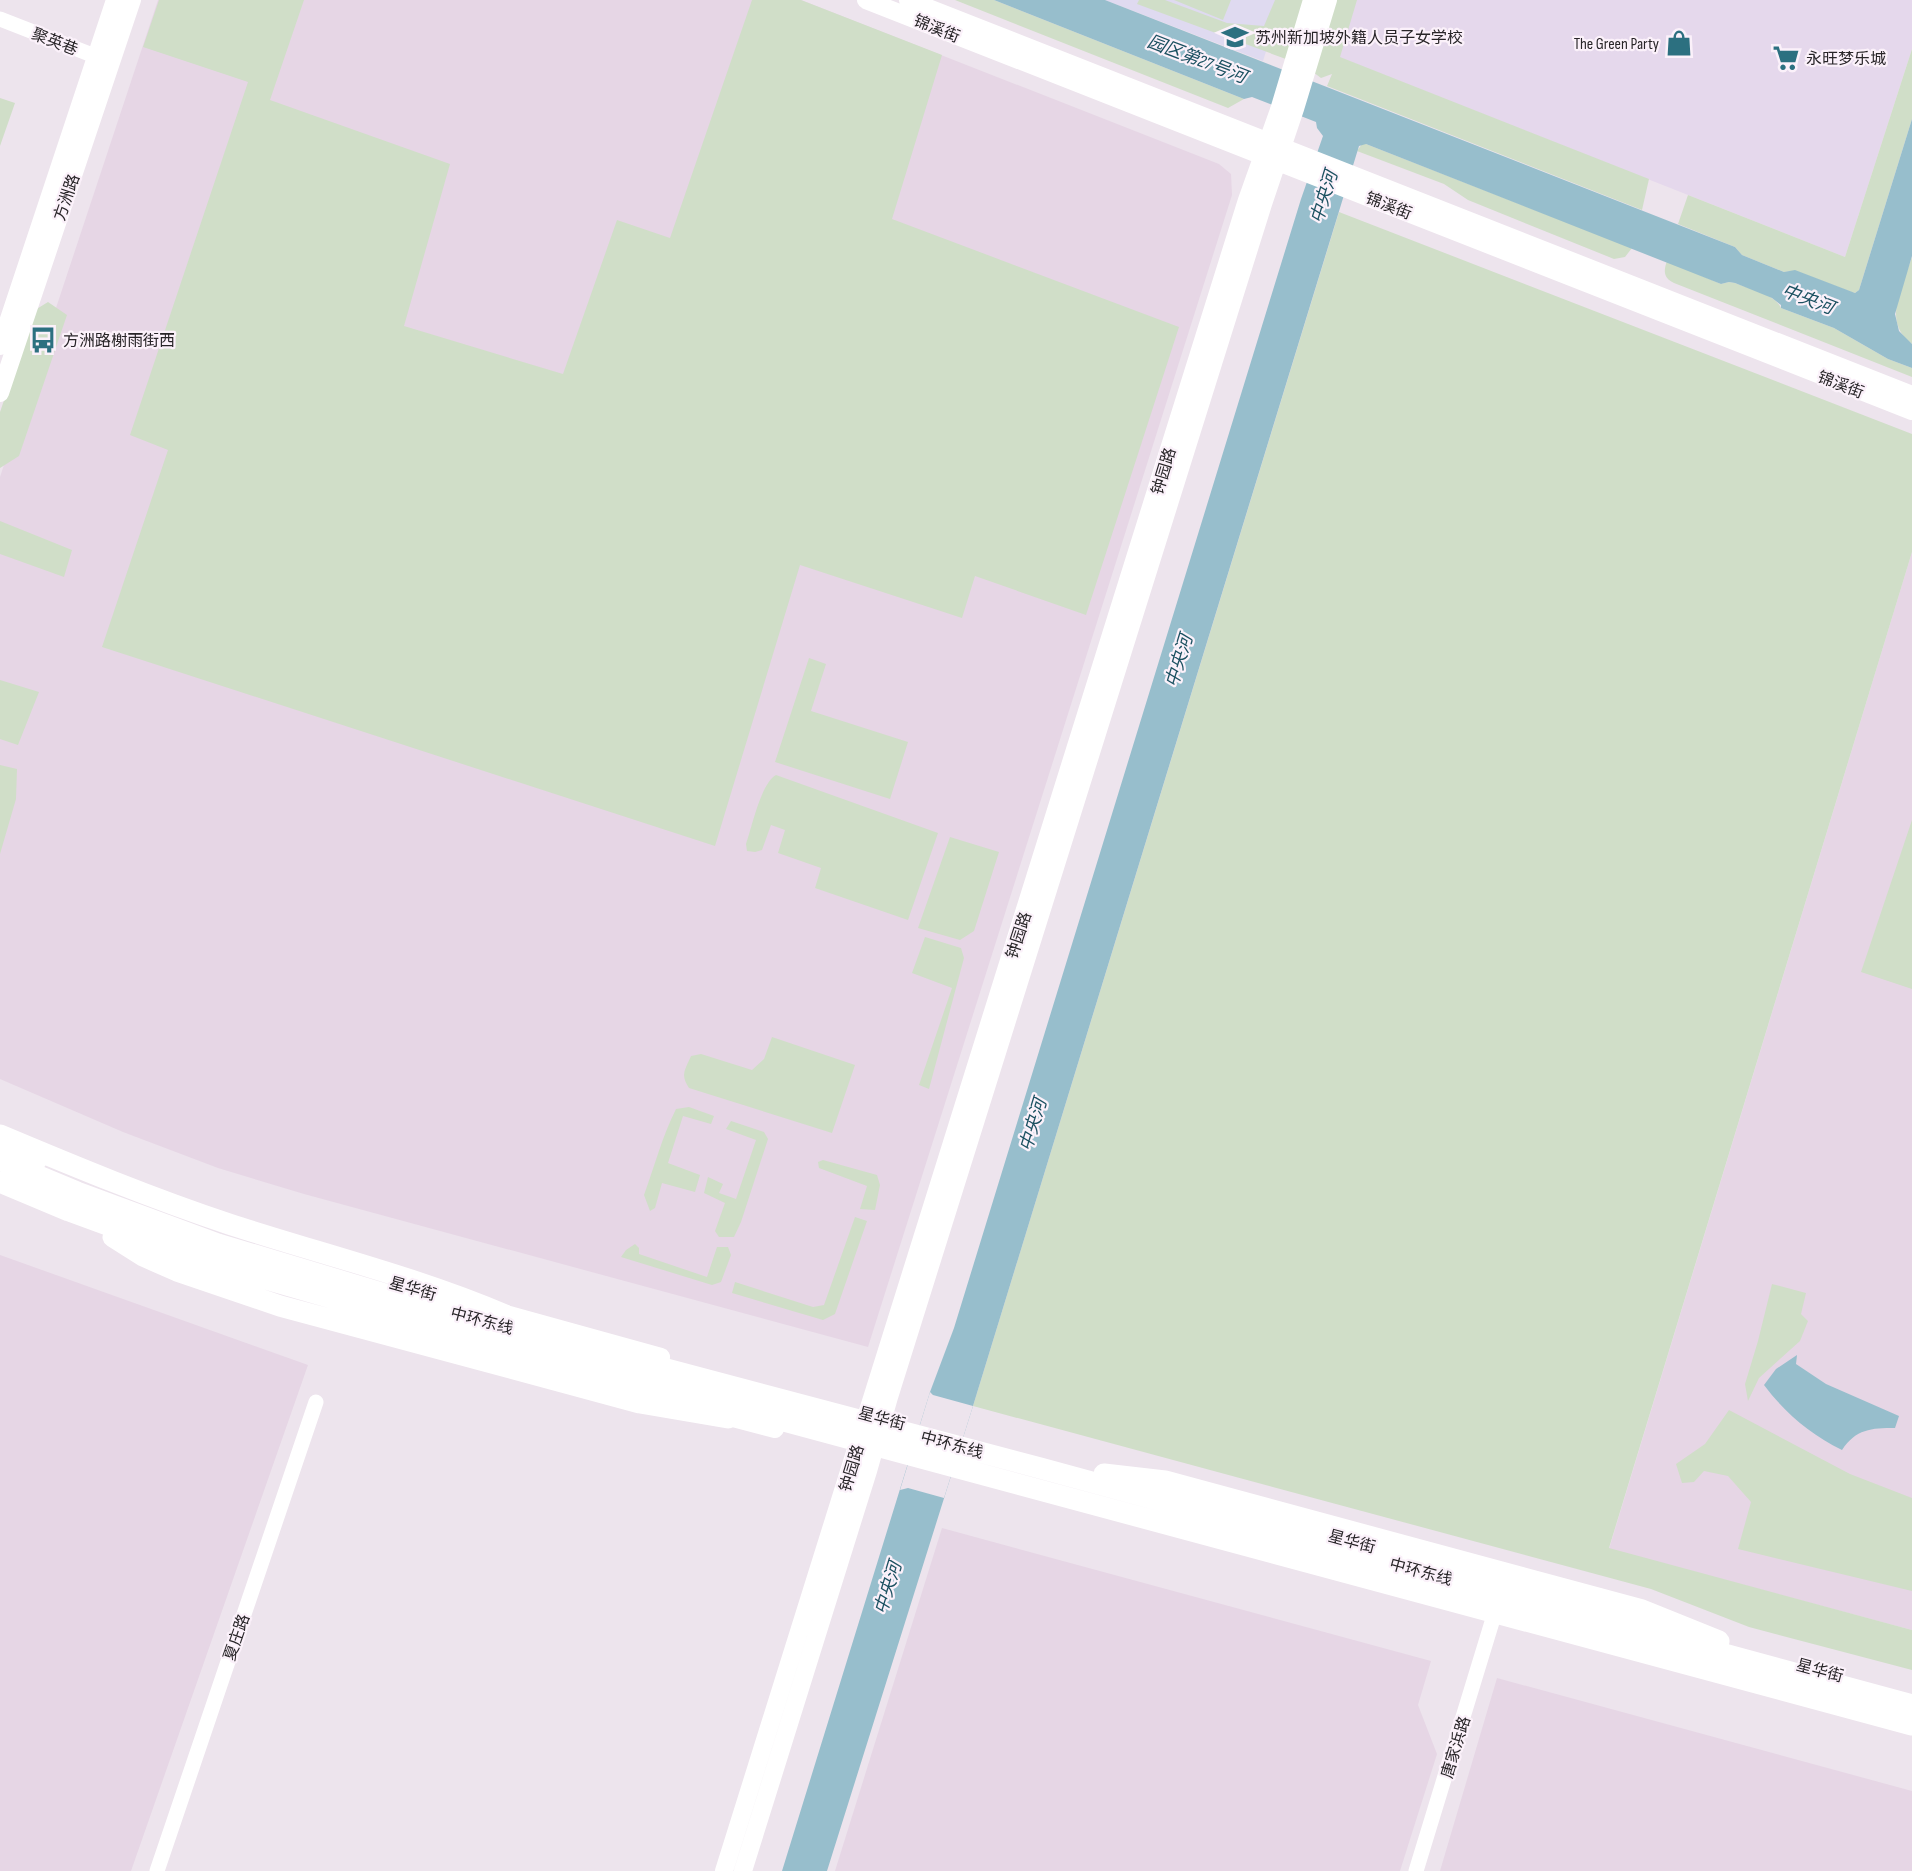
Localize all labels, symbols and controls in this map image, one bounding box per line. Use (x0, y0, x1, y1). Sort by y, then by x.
street label: 锦溪街 (911, 12, 962, 47)
school or university icon: 苏州新加坡外籍人员子女学校 (1220, 22, 1250, 52)
street label: 聚英巷 (29, 25, 80, 60)
shop icon: The Green Party (1664, 28, 1694, 58)
place label: 苏州新加坡外籍人员子女学校 (1255, 29, 1463, 48)
water label: 园区第27号河 (1144, 31, 1252, 89)
place label: The Green Party (1574, 35, 1659, 54)
supermarket icon: 永旺梦乐城 (1771, 43, 1801, 73)
place label: 永旺梦乐城 (1806, 50, 1886, 69)
water label: 中央河 (1307, 165, 1343, 226)
street label: 方洲路 (51, 172, 84, 223)
street label: 锦溪街 (1363, 189, 1414, 224)
water label: 中央河 (1779, 280, 1840, 320)
bus stop icon: 方洲路榭雨街西 (28, 325, 58, 355)
place label: 方洲路榭雨街西 (63, 332, 175, 351)
street label: 锦溪街 (1815, 368, 1866, 403)
street label: 钟园路 (1148, 446, 1181, 497)
water label: 中央河 (1162, 629, 1198, 690)
street label: 钟园路 (1003, 910, 1036, 961)
water label: 中央河 (1016, 1093, 1052, 1154)
street label: 星华街 (387, 1274, 438, 1305)
street label: 中环东线 (448, 1304, 515, 1339)
street label: 星华街 (856, 1404, 907, 1435)
street label: 中环东线 (918, 1428, 985, 1463)
street label: 钟园路 (836, 1443, 869, 1494)
street label: 星华街 (1326, 1527, 1377, 1558)
street label: 中环东线 (1387, 1555, 1454, 1590)
water label: 中央河 (871, 1556, 907, 1617)
street label: 夏庄路 (221, 1612, 254, 1663)
street label: 星华街 (1794, 1656, 1845, 1687)
street label: 唐家浜路 (1438, 1714, 1475, 1781)

